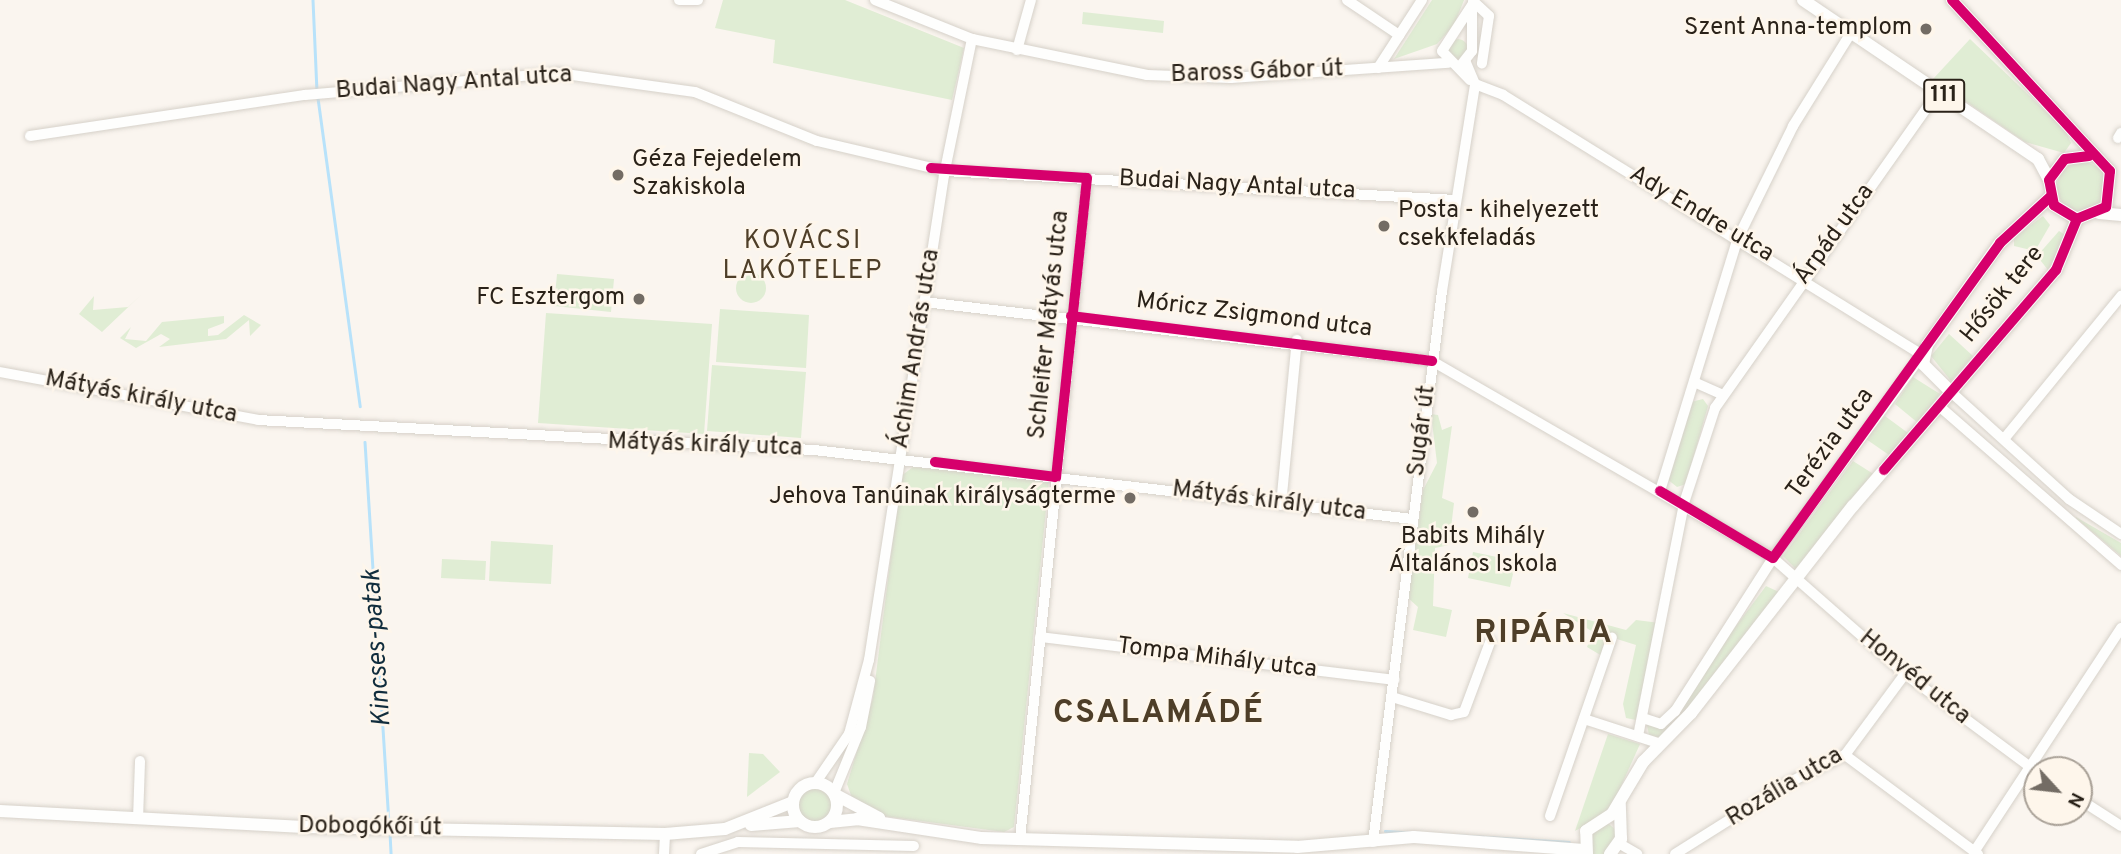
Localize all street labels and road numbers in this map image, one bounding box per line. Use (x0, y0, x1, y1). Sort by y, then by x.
street label: Baross Gábor út (1170, 56, 1344, 90)
street label: Budai Nagy Antal utca (334, 61, 574, 107)
road number: 111 (1923, 76, 1965, 116)
street label: Ady Endre utca (1624, 161, 1778, 269)
street label: Budai Nagy Antal utca (1117, 165, 1357, 207)
street label: Árpád utca (1789, 179, 1881, 291)
street label: Schleifer Mátyás utca (1024, 209, 1076, 441)
street label: Hősök tere (1955, 241, 2051, 349)
street label: Áchim András utca (887, 247, 947, 451)
street label: Móricz Zsigmond utca (1134, 287, 1374, 345)
street label: Mátyás király utca (43, 365, 239, 431)
street label: Terézia utca (1781, 383, 1881, 505)
street label: Sugár út (1403, 384, 1443, 478)
street label: Mátyás király utca (607, 428, 803, 464)
street label: Mátyás király utca (1171, 476, 1367, 528)
street label: Honvéd utca (1853, 624, 1975, 732)
street label: Tompa Mihály utca (1116, 632, 1318, 686)
street label: Rozália utca (1722, 742, 1848, 834)
street label: Dobogókői út (298, 812, 442, 844)

